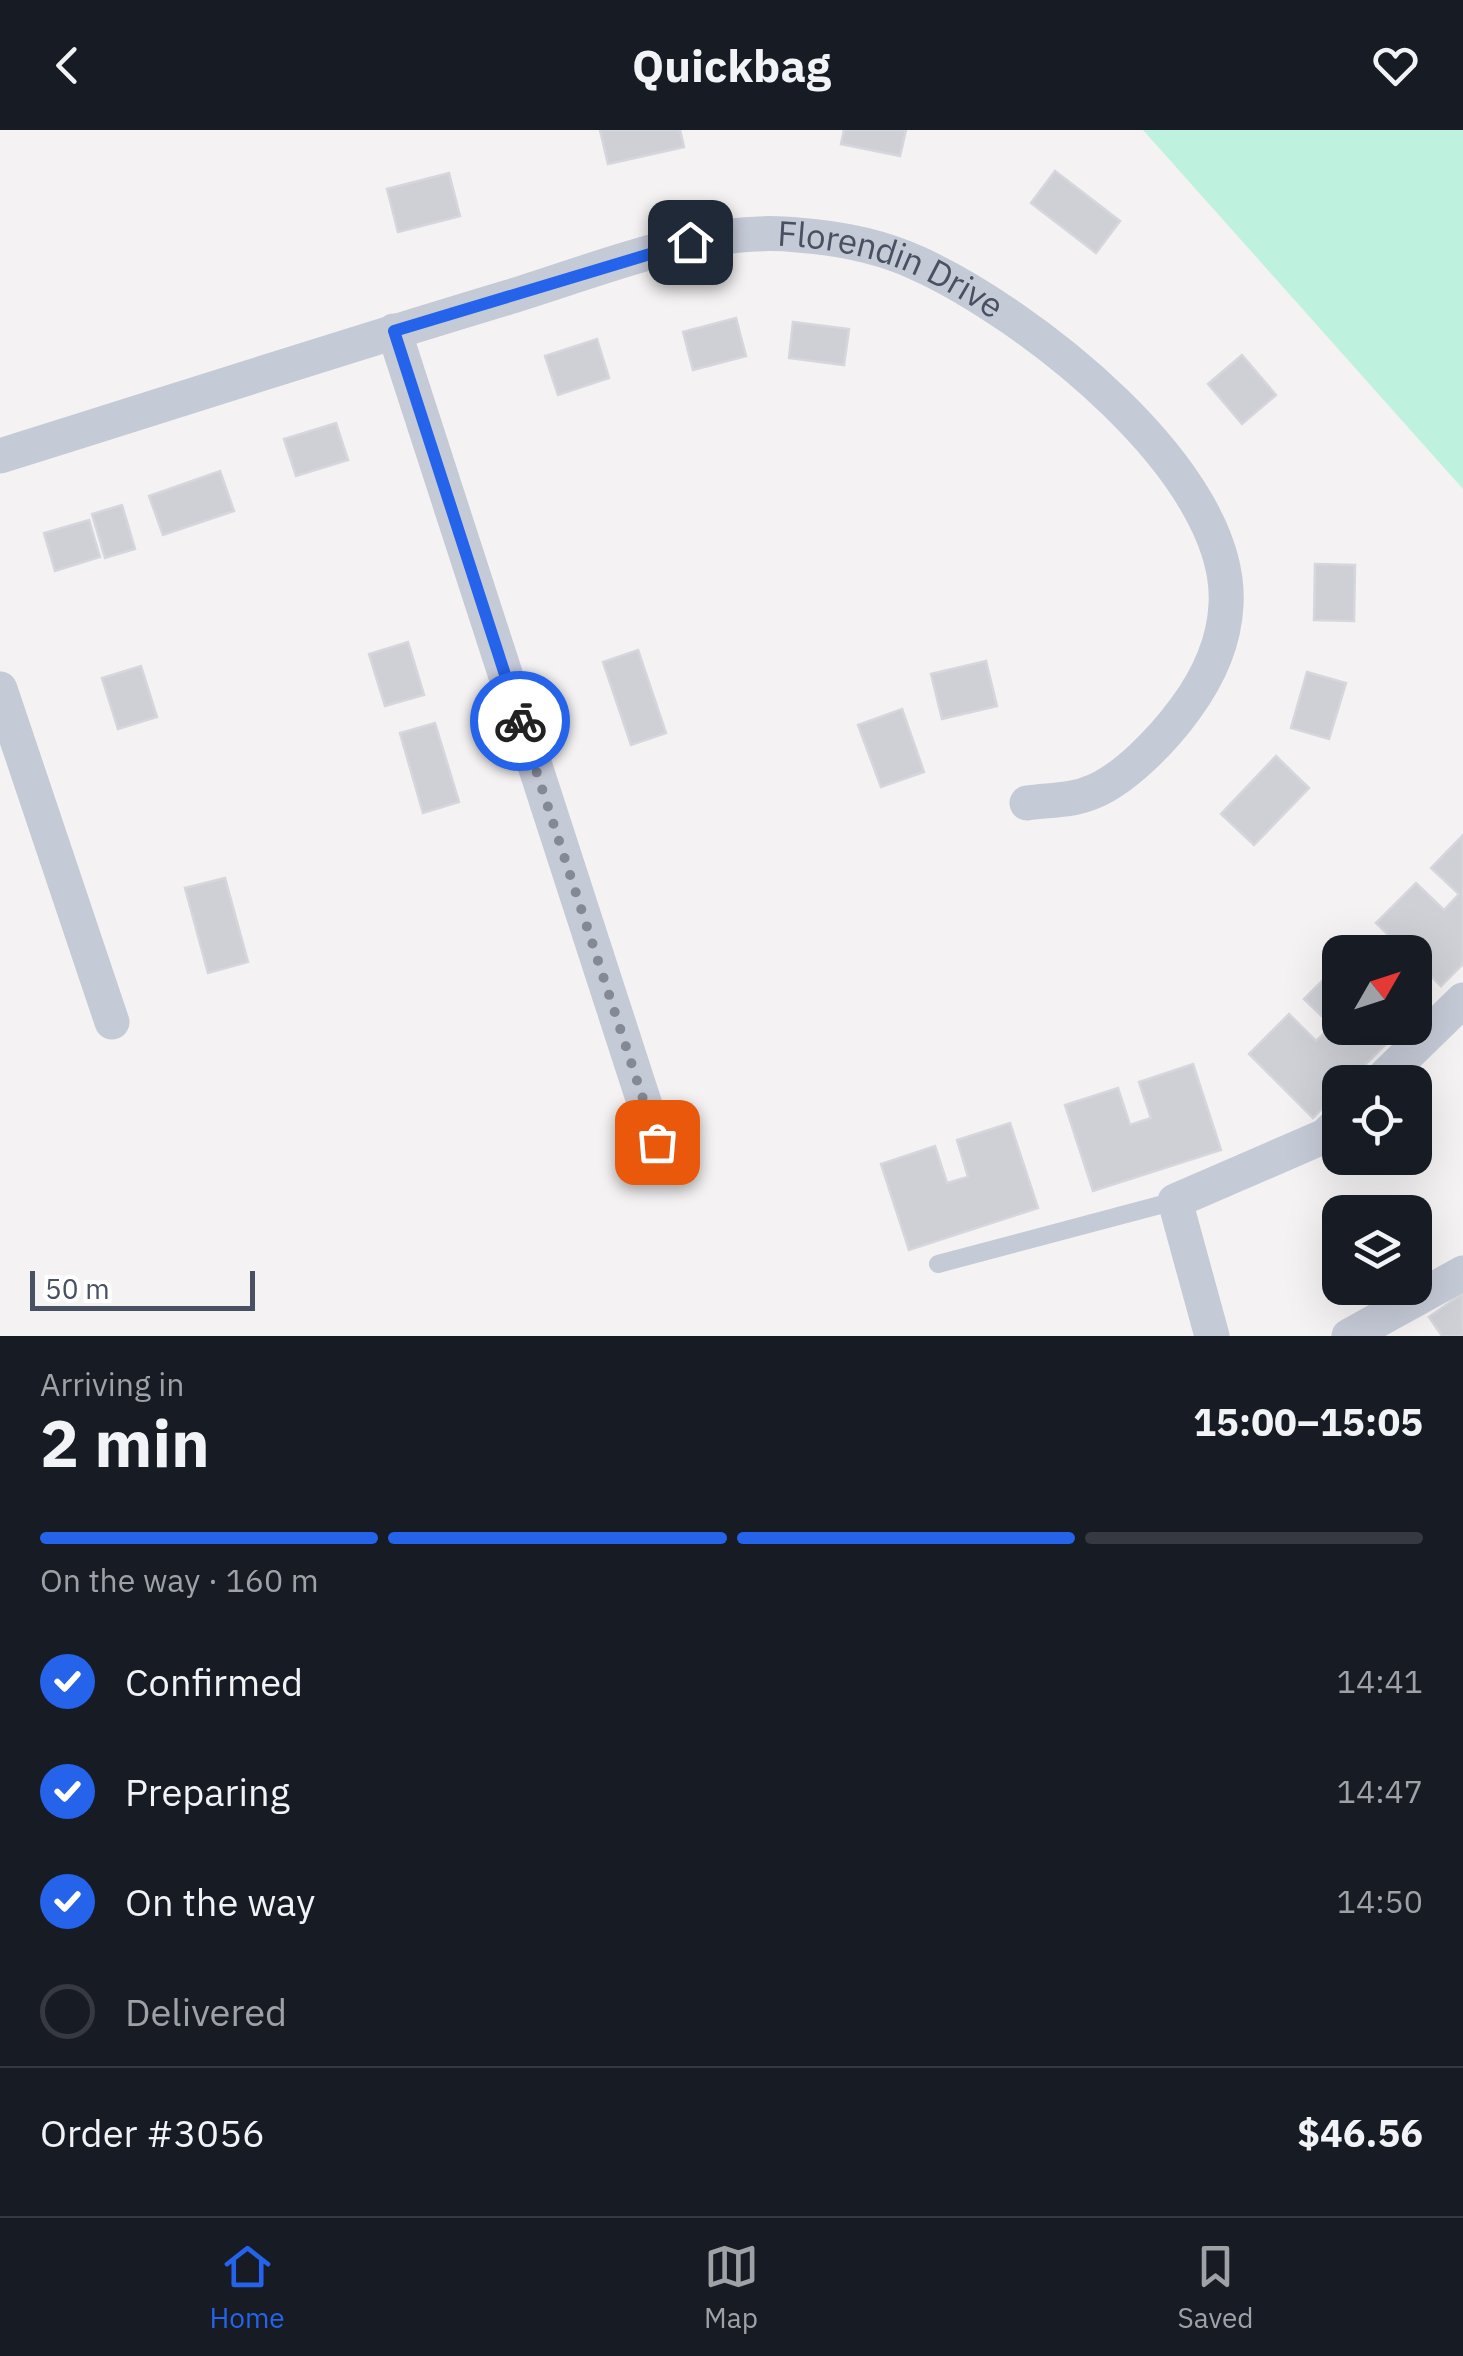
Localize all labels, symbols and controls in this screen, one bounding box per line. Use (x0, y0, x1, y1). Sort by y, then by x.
text: Quickbag (632, 36, 831, 94)
icon: back (40, 38, 95, 93)
icon: heart (1368, 38, 1423, 93)
pin (648, 200, 733, 285)
street label: Florendin Drive (776, 210, 1013, 328)
icon: home (663, 215, 718, 270)
courier (470, 671, 570, 771)
icon: bike (493, 694, 548, 749)
north arrow (1322, 935, 1432, 1045)
map controls (1322, 935, 1432, 1305)
button: locate (1322, 1065, 1432, 1175)
pin (615, 1100, 700, 1185)
icon: bag (630, 1115, 685, 1170)
button: layers (1322, 1195, 1432, 1305)
scale bar (30, 1266, 255, 1310)
text: 50 m (45, 1270, 110, 1307)
text: Arriving in (40, 1363, 185, 1405)
text: 15:00–15:05 (1193, 1397, 1423, 1446)
text: 2 min (40, 1400, 210, 1485)
text: On the way · 160 m (40, 1559, 319, 1601)
icon: check (40, 1654, 95, 1709)
text: Confirmed (125, 1657, 303, 1706)
text: 14:41 (1337, 1660, 1423, 1702)
icon: check (40, 1764, 95, 1819)
text: Preparing (125, 1767, 290, 1816)
text: 14:47 (1337, 1770, 1423, 1812)
icon: check (40, 1874, 95, 1929)
text: On the way (125, 1877, 315, 1926)
text: 14:50 (1337, 1880, 1423, 1922)
text: Delivered (125, 1987, 287, 2036)
text: Order #3056 (40, 2108, 265, 2157)
text: $46.56 (1297, 2108, 1423, 2157)
tab: Home (209, 2239, 285, 2336)
tab: Map (704, 2239, 759, 2336)
tab: Saved (1177, 2239, 1254, 2336)

